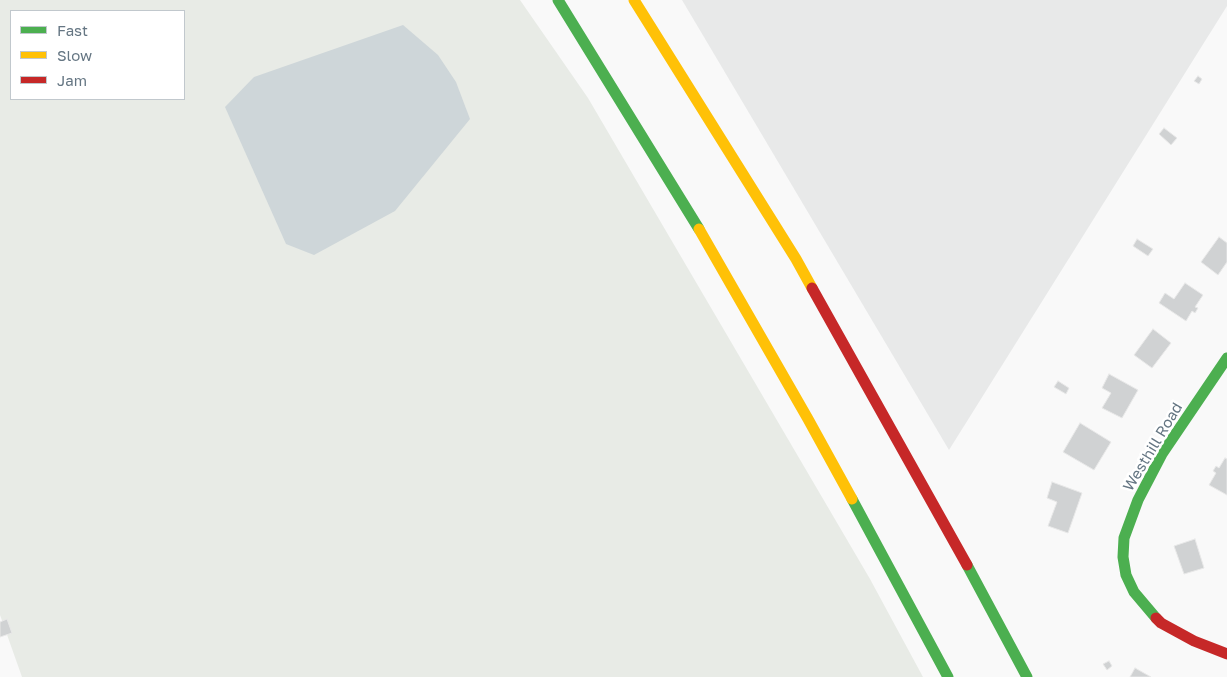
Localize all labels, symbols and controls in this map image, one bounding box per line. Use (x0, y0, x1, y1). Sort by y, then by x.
legend (10, 10, 185, 100)
text: Fast (57, 21, 88, 39)
text: Slow (57, 46, 92, 64)
text: Jam (57, 71, 87, 89)
street label: Westhill Road (1120, 400, 1186, 494)

